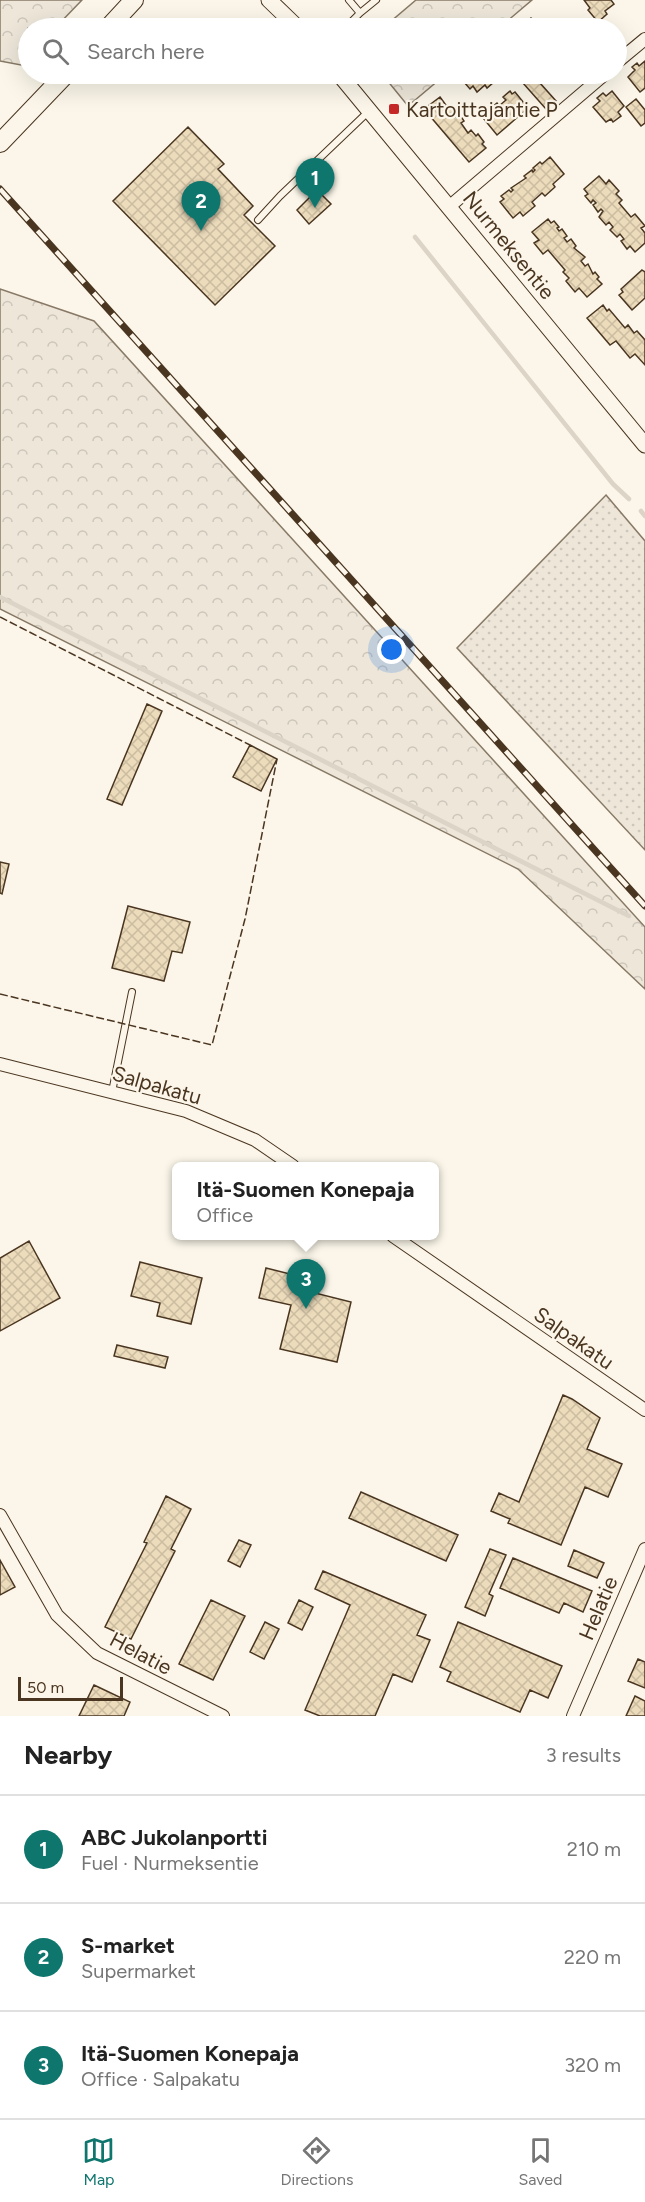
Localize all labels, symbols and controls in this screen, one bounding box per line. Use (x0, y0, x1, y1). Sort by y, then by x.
search box (18, 18, 627, 84)
icon: search (39, 35, 72, 68)
text: Search here (87, 38, 205, 65)
place label: Kartoittajantie P (406, 97, 558, 122)
marker: Kartoittajantie P (387, 102, 401, 116)
pin: 1 (296, 158, 334, 208)
pin: 2 (182, 182, 220, 231)
street label: Nurmeksentie (458, 186, 560, 304)
your location (377, 635, 406, 664)
street label: Salpakatu (109, 1060, 205, 1110)
popup (172, 1162, 439, 1240)
text: Itä-Suomen Konepaja (196, 1176, 415, 1203)
text: Office (196, 1203, 253, 1227)
pin: 3 (286, 1260, 326, 1309)
street label: Salpakatu (529, 1301, 619, 1375)
street label: Helatie (573, 1572, 623, 1644)
street label: Helatie (106, 1626, 176, 1680)
scale bar (18, 1674, 123, 1702)
text: 50 m (27, 1678, 64, 1697)
text: Nearby (24, 1739, 112, 1771)
text: 3 results (546, 1743, 621, 1767)
text: ABC Jukolanportti (81, 1824, 267, 1851)
text: 1 (39, 1837, 48, 1861)
text: 210 m (567, 1837, 621, 1861)
text: Fuel · Nurmeksentie (81, 1851, 259, 1875)
text: S-market (81, 1932, 175, 1959)
text: 2 (38, 1945, 49, 1969)
text: 220 m (564, 1945, 621, 1969)
text: Supermarket (81, 1959, 196, 1983)
text: Itä-Suomen Konepaja (81, 2040, 299, 2067)
text: 3 (38, 2053, 49, 2077)
text: 320 m (564, 2053, 621, 2077)
text: Office · Salpakatu (81, 2067, 240, 2091)
tab: Map (82, 2134, 115, 2189)
tab: Directions (280, 2134, 353, 2189)
tab: Saved (518, 2134, 563, 2189)

